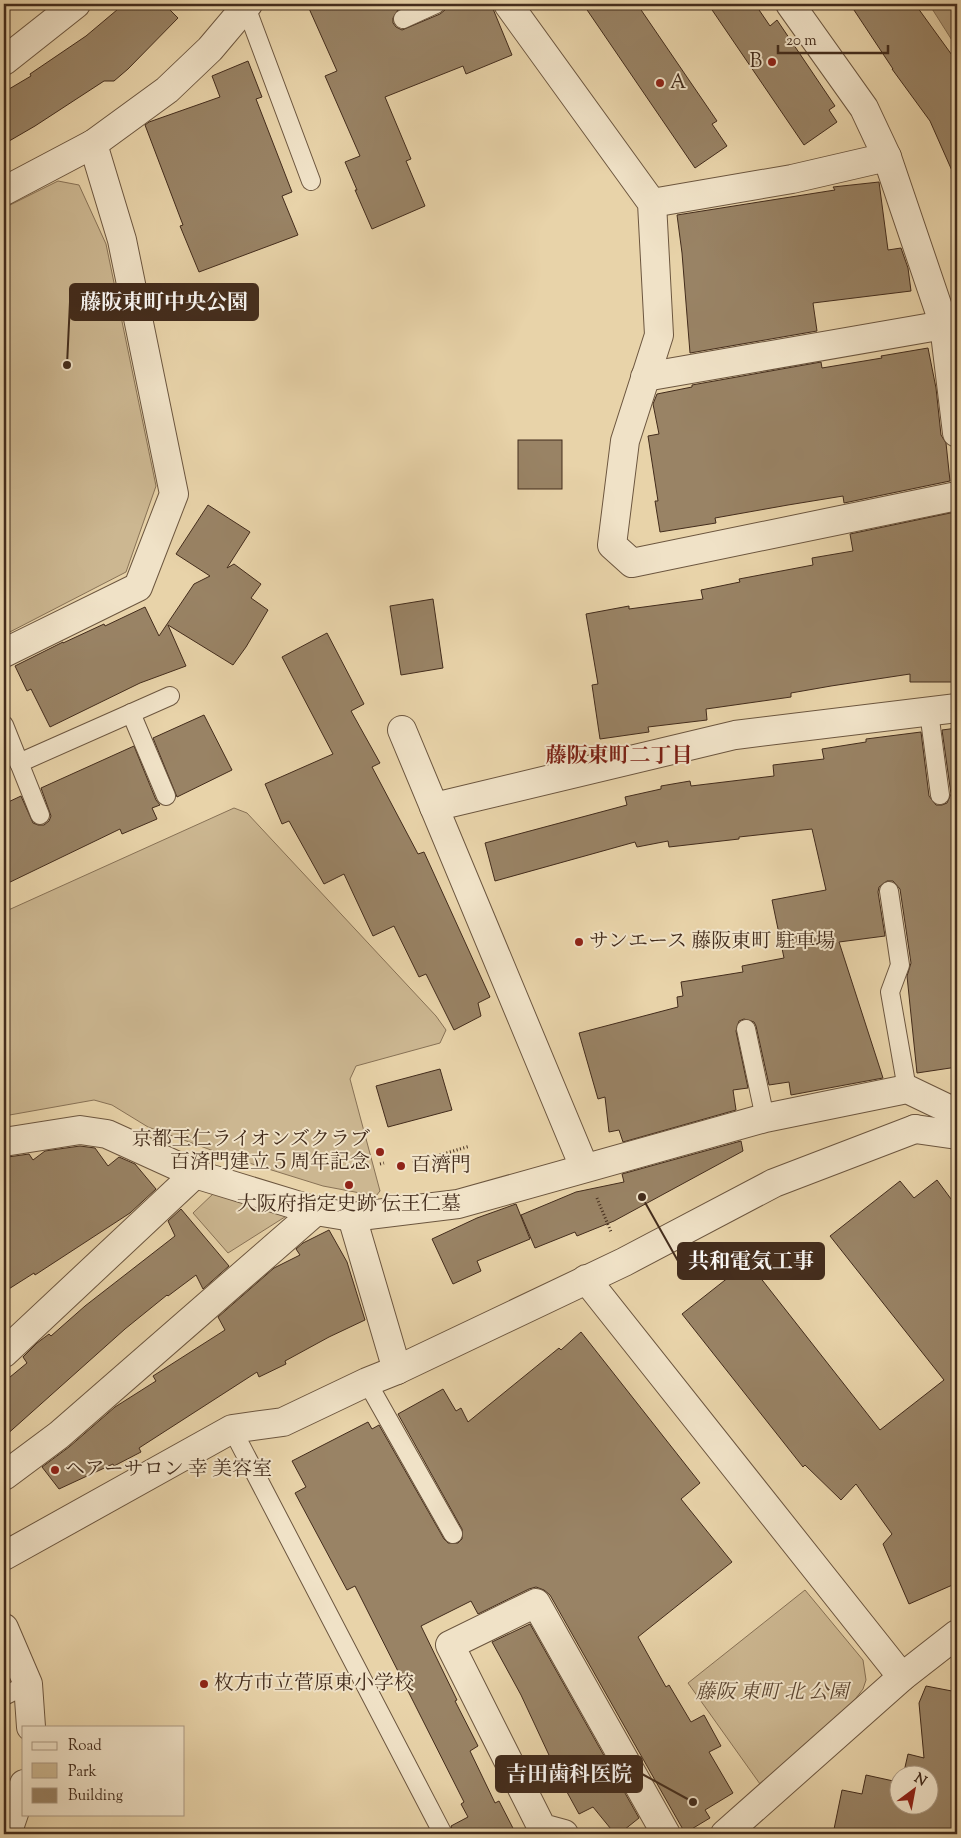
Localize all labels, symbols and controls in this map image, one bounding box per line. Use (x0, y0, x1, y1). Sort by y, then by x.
scale bar (778, 22, 888, 54)
text: 20 m (786, 31, 817, 52)
place label: B (749, 48, 762, 77)
marker: B (766, 56, 778, 68)
place label: A (670, 69, 686, 98)
marker: A (654, 77, 666, 89)
callout: 藤阪東町中央公園 (70, 284, 258, 320)
text: 藤阪東町中央公園 (80, 289, 248, 319)
district label: 藤阪東町二丁目 (546, 742, 693, 772)
place label: サンエース 藤阪東町 駐車場 (589, 928, 836, 957)
marker: サンエース 藤阪東町 駐車場 (573, 936, 585, 948)
place label: 京都王仁ライオンズクラブ 百済門建立５周年記念 (132, 1126, 370, 1178)
marker: 京都王仁ライオンズクラブ 百済門建立５周年記念 (374, 1146, 386, 1158)
place label: 百濟門 (411, 1152, 471, 1181)
marker: 百濟門 (395, 1160, 407, 1172)
marker: 大阪府指定史跡 伝王仁墓 (343, 1179, 355, 1191)
place label: 大阪府指定史跡 伝王仁墓 (237, 1191, 461, 1220)
callout: 共和電気工事 (678, 1243, 824, 1279)
text: 共和電気工事 (688, 1248, 814, 1278)
place label: ヘアーサロン 幸 美容室 (65, 1456, 272, 1485)
marker: ヘアーサロン 幸 美容室 (49, 1464, 61, 1476)
place label: 枚方市立菅原東小学校 (214, 1670, 414, 1699)
marker: 枚方市立菅原東小学校 (198, 1678, 210, 1690)
park label: 藤阪 東町 北 公園 (696, 1679, 851, 1708)
legend (22, 1726, 185, 1816)
text: Road (68, 1736, 102, 1757)
callout: 吉田歯科医院 (496, 1756, 642, 1792)
text: 吉田歯科医院 (506, 1761, 632, 1791)
text: Park (68, 1762, 97, 1783)
north arrow (888, 1766, 938, 1816)
text: N (910, 1769, 930, 1792)
text: Building (68, 1786, 123, 1807)

